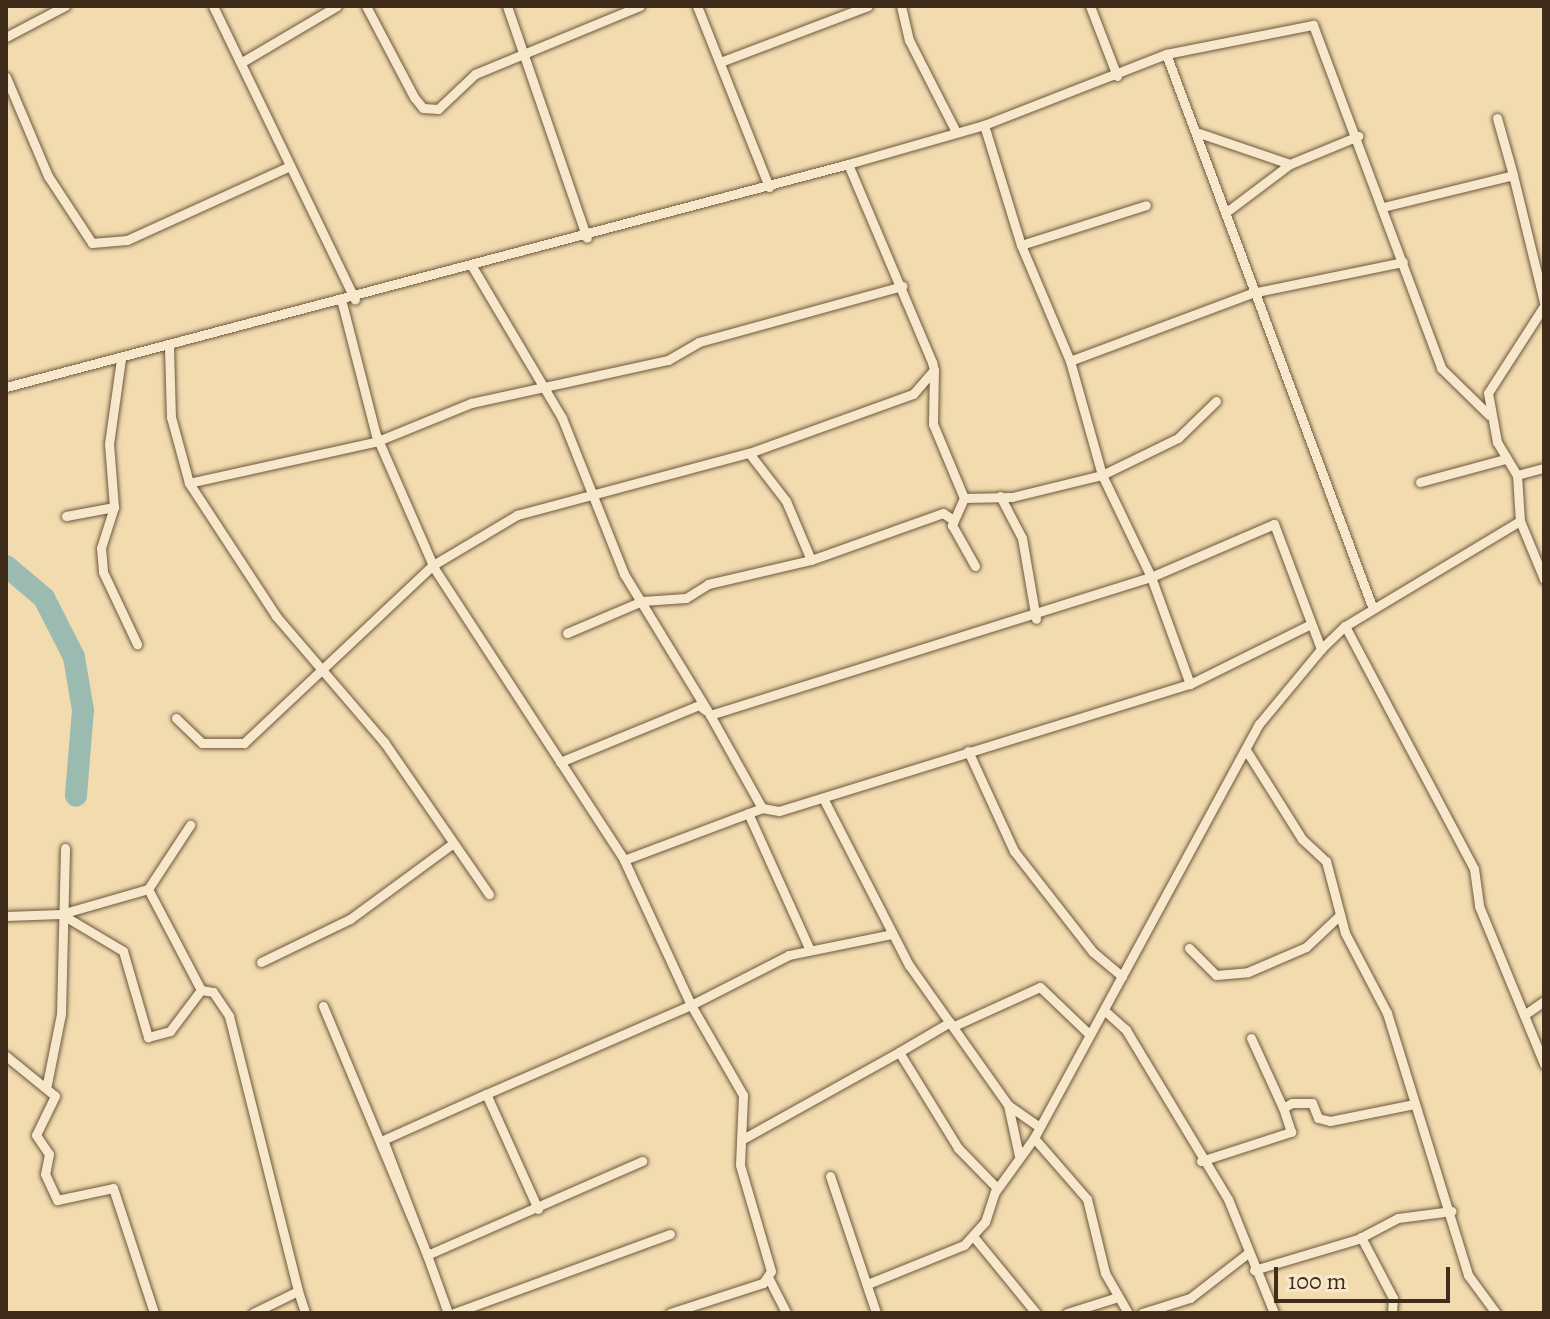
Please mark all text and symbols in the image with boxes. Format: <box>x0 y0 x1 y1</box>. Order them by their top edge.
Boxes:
scale bar <box>1278 1251 1454 1301</box>
text: 100 m <box>1288 1265 1347 1297</box>

